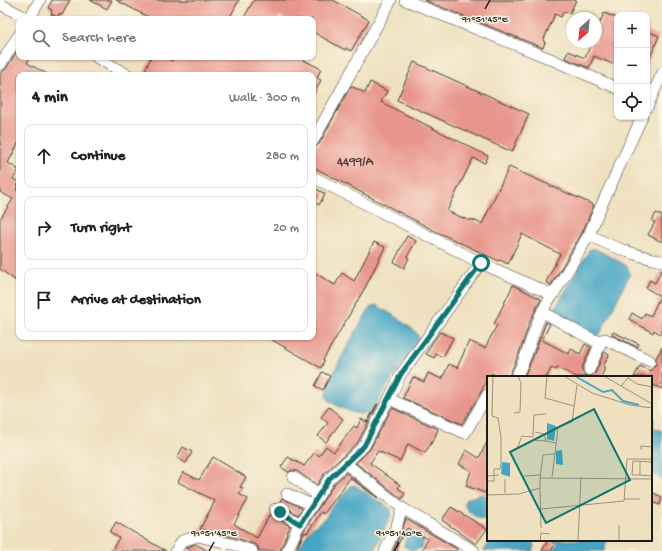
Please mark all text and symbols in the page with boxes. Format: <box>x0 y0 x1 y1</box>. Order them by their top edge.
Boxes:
north arrow <box>566 12 602 48</box>
map controls <box>614 12 650 120</box>
button: + <box>614 12 650 48</box>
text: 91°51'45"E <box>461 14 509 26</box>
search box <box>16 16 316 60</box>
icon: search <box>30 27 52 49</box>
text: Search here <box>62 29 136 47</box>
button: − <box>614 48 650 84</box>
button: locate <box>614 84 650 120</box>
text: 4 min <box>32 88 68 108</box>
text: Walk · 300 m <box>229 91 300 106</box>
icon: ahead <box>33 145 55 167</box>
text: Continue <box>71 147 125 165</box>
text: 280 m <box>266 149 299 164</box>
house number: 4499/A <box>337 155 374 170</box>
icon: right <box>33 217 55 239</box>
text: Turn right <box>71 219 131 237</box>
text: 20 m <box>273 221 299 236</box>
route start <box>472 254 490 272</box>
icon: arrive <box>33 289 55 311</box>
text: Arrive at destination <box>71 291 201 309</box>
inset map <box>487 376 652 541</box>
route end <box>271 503 289 521</box>
text: 91°51'45"E <box>190 528 238 540</box>
text: 91°51'40"E <box>375 528 423 540</box>

